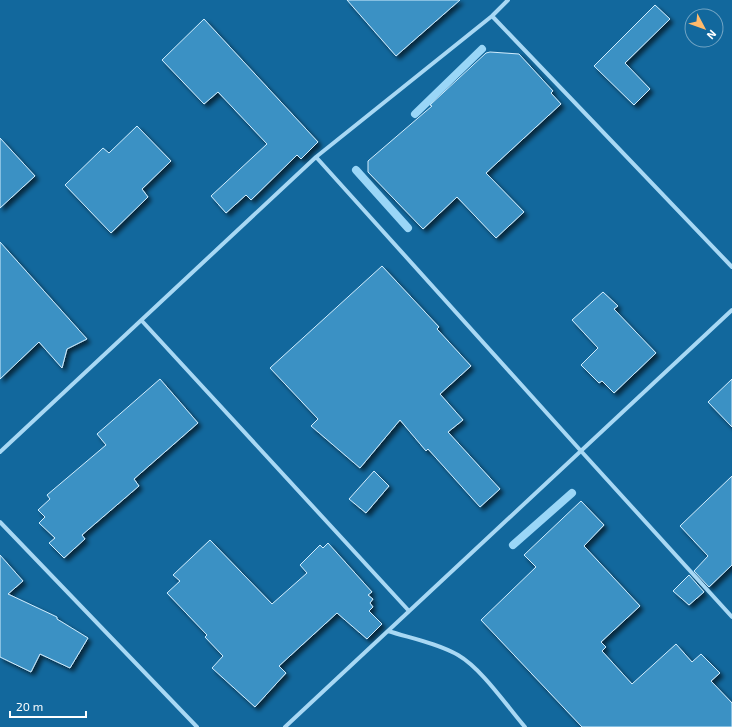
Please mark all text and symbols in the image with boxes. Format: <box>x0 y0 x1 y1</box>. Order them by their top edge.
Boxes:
north arrow <box>684 8 724 48</box>
text: N <box>704 28 719 42</box>
scale bar <box>10 693 86 719</box>
text: 20 m <box>16 699 43 713</box>

